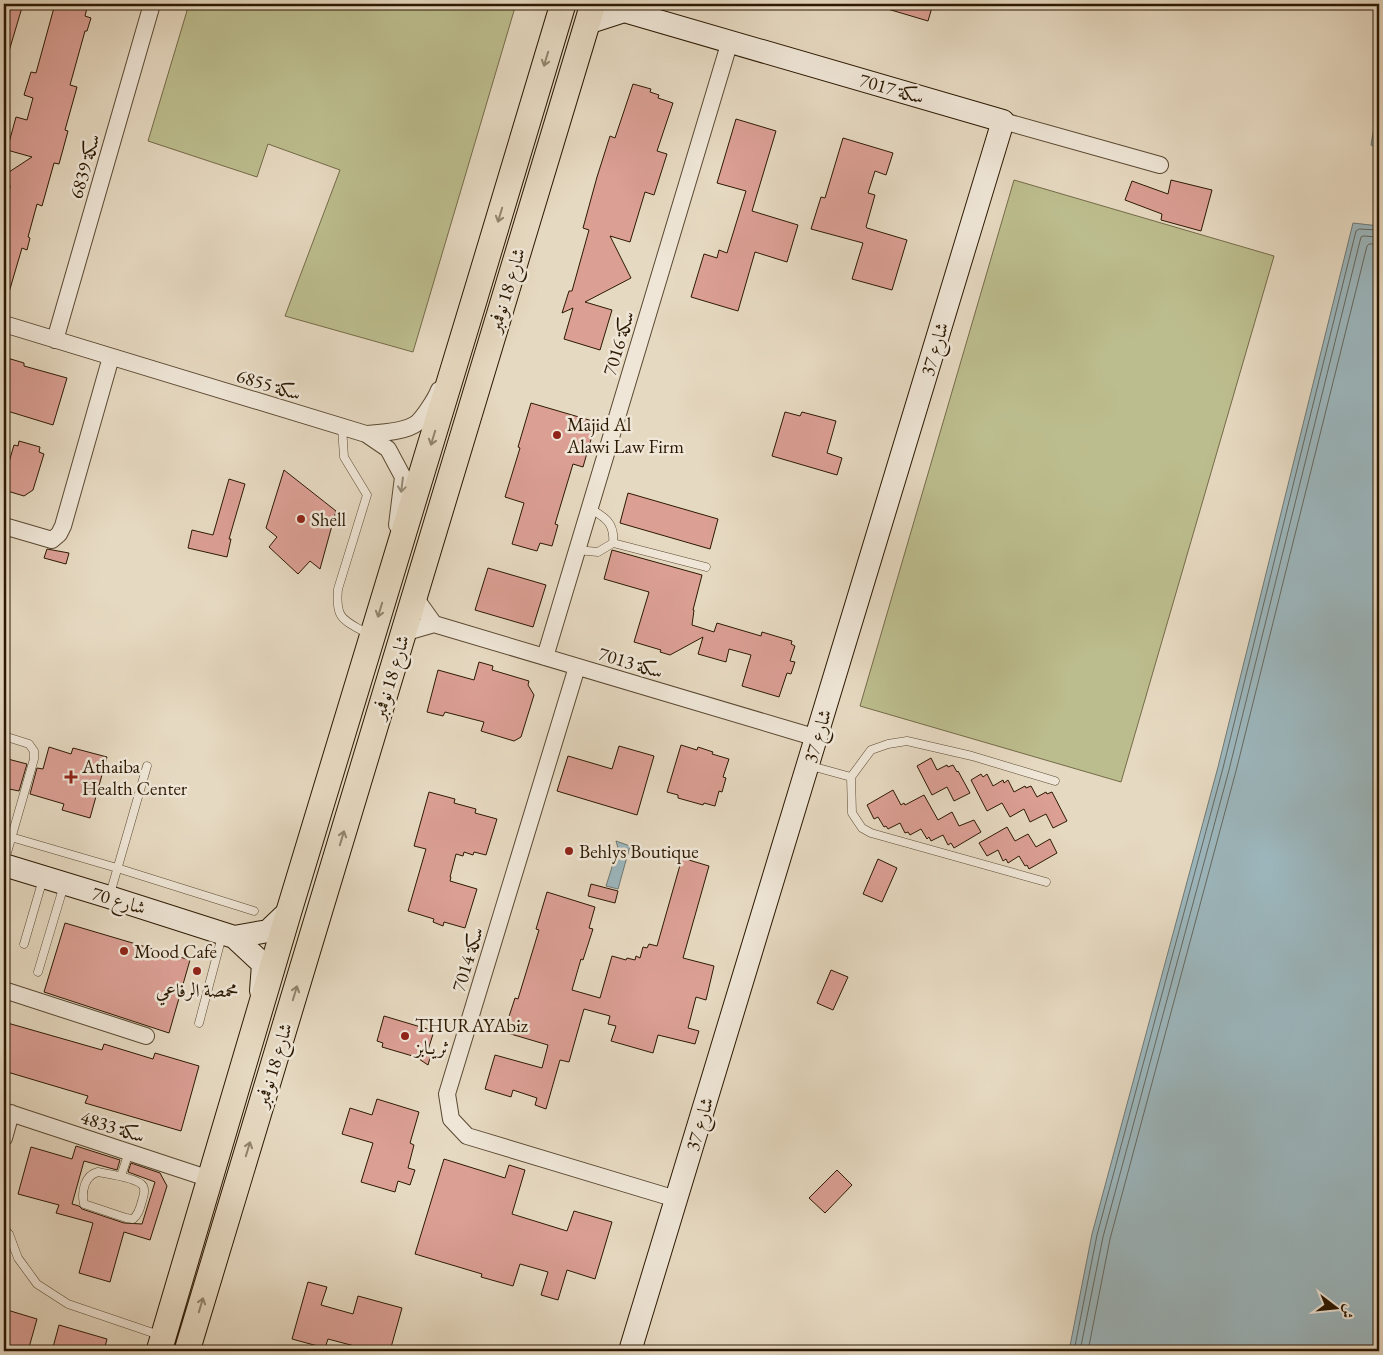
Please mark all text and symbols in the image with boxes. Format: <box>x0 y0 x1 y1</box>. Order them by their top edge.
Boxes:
one-way arrow <box>541 51 551 67</box>
street label: سكة 7017 <box>857 67 927 110</box>
street label: سكة 6839 <box>63 131 106 201</box>
one-way arrow <box>494 207 504 223</box>
street label: شارع 18 نوفمبر <box>481 245 534 338</box>
street label: سكة 7016 <box>597 308 640 378</box>
street label: شارع 37 <box>914 319 957 380</box>
street label: سكة 6855 <box>234 363 304 406</box>
place label: Majid Al Alawi Law Firm <box>566 412 684 459</box>
one-way arrow <box>427 429 437 445</box>
marker: Majid Al Alawi Law Firm <box>551 429 563 441</box>
one-way arrow <box>397 477 407 493</box>
place label: Shell <box>311 507 347 532</box>
marker: Shell <box>295 513 307 525</box>
one-way arrow <box>375 601 385 617</box>
street label: شارع 18 نوفمبر <box>365 632 418 725</box>
street label: سكة 7013 <box>596 641 666 684</box>
street label: شارع 37 <box>797 706 840 767</box>
place label: Athaiba Health Center <box>81 754 188 801</box>
marker: Athaiba Health Center <box>64 770 78 784</box>
one-way arrow <box>337 830 347 846</box>
place label: Behlys Boutique <box>579 839 699 864</box>
marker: Behlys Boutique <box>563 845 575 857</box>
street label: شارع 70 <box>88 880 149 923</box>
street label: سكة 7014 <box>446 924 489 994</box>
place label: Mood Cafe <box>134 939 217 964</box>
marker: Mood Cafe <box>118 945 130 957</box>
marker: محمصة الرفاعي <box>191 965 203 977</box>
place label: محمصة الرفاعي <box>156 978 239 1006</box>
one-way arrow <box>290 986 300 1002</box>
place label: THURAYAbiz ثريـابز <box>413 1013 529 1060</box>
street label: شارع 18 نوفمبر <box>248 1020 301 1113</box>
marker: THURAYAbiz ثريـابز <box>399 1030 411 1042</box>
street label: شارع 37 <box>679 1094 722 1155</box>
street label: سكة 4833 <box>77 1104 148 1149</box>
one-way arrow <box>244 1141 254 1157</box>
north arrow <box>1310 1282 1360 1332</box>
one-way arrow <box>197 1297 207 1313</box>
text: ش <box>1338 1302 1359 1321</box>

